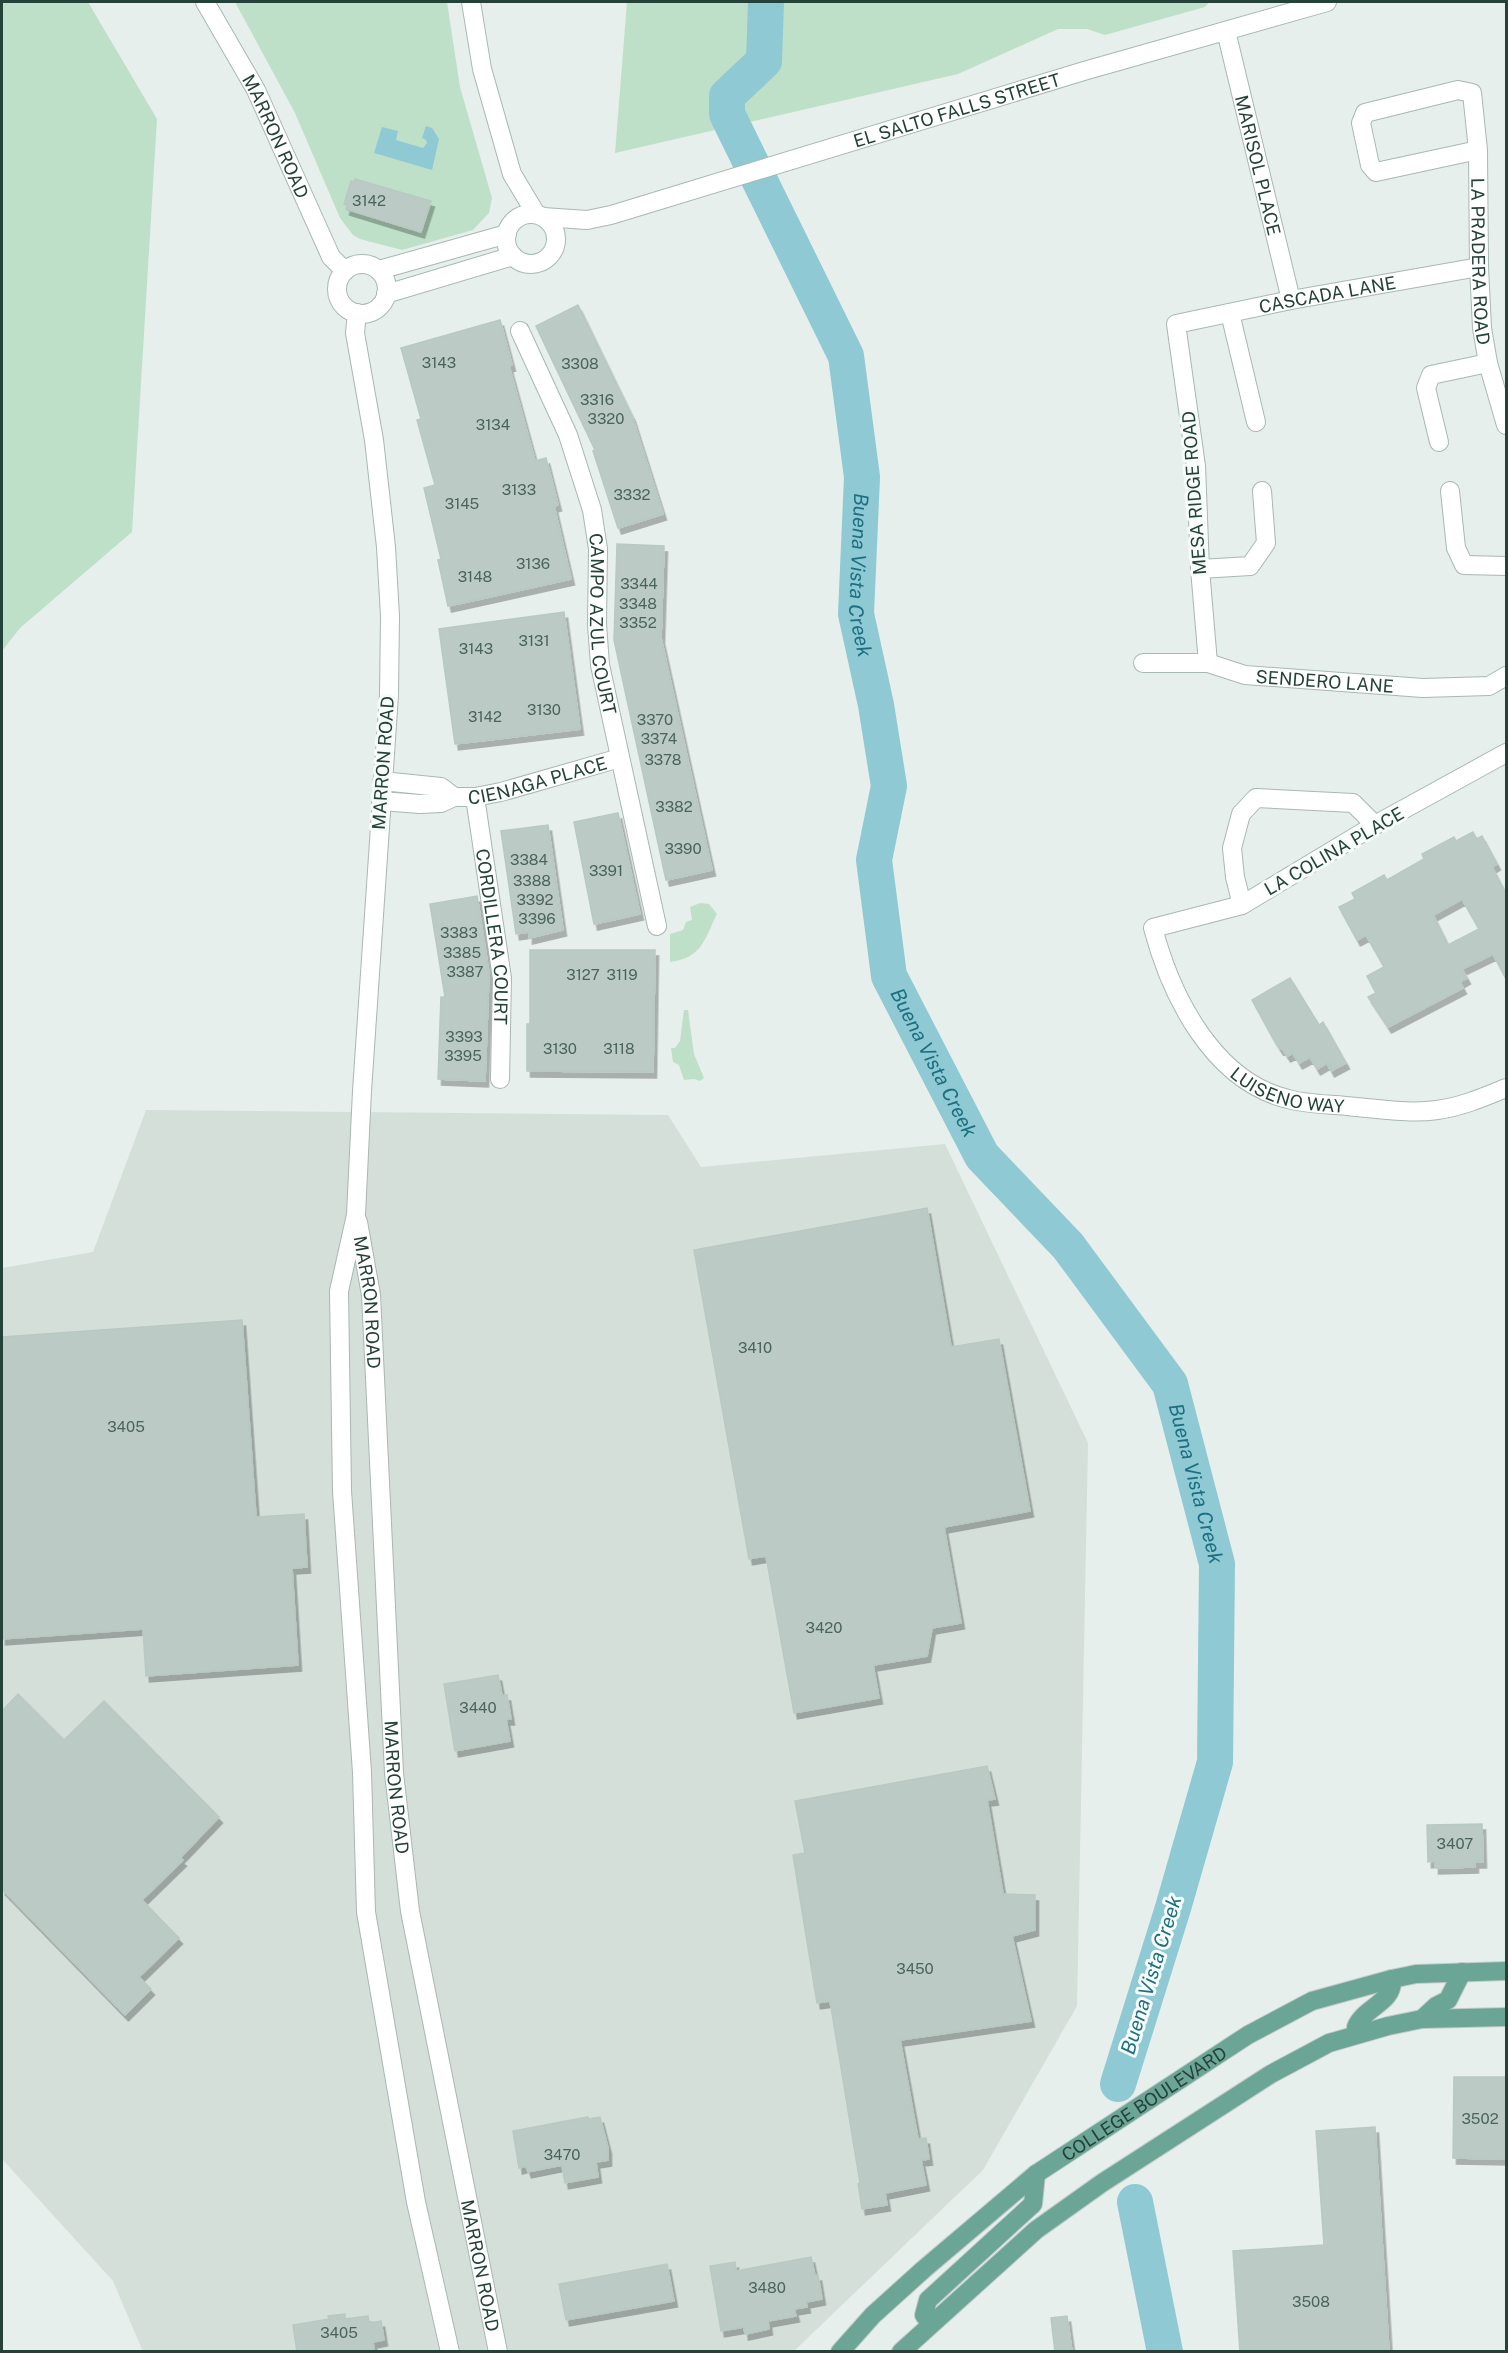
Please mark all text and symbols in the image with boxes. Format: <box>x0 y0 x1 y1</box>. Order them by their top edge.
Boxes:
street label: EL SALTO FALLS STREET <box>851 68 1063 151</box>
street label: MARRON ROAD <box>239 70 314 201</box>
street label: MARISOL PLACE <box>1231 93 1285 237</box>
street label: LA PRADERA ROAD <box>1468 177 1495 346</box>
house number: 3142 <box>352 192 386 209</box>
street label: CASCADA LANE <box>1257 271 1397 317</box>
house number: 3143 <box>422 354 456 371</box>
house number: 3308 <box>561 355 599 372</box>
house number: 3316 <box>580 391 614 408</box>
house number: 3320 <box>588 410 624 427</box>
street label: MESA RIDGE ROAD <box>1178 410 1210 576</box>
house number: 3134 <box>476 416 510 433</box>
house number: 3133 <box>502 481 536 498</box>
house number: 3332 <box>613 486 651 503</box>
water label: Buena Vista Creek <box>844 492 877 659</box>
house number: 3145 <box>445 495 479 512</box>
street label: CAMPO AZUL COURT <box>585 532 621 717</box>
house number: 3136 <box>516 555 550 572</box>
house number: 3148 <box>458 568 492 585</box>
house number: 3344 <box>620 575 658 592</box>
house number: 3348 <box>619 595 657 612</box>
house number: 3352 <box>619 614 657 631</box>
house number: 3131 <box>518 632 550 649</box>
house number: 3143 <box>459 640 493 657</box>
street label: SENDERO LANE <box>1255 665 1395 696</box>
street label: MARRON ROAD <box>368 695 398 831</box>
house number: 3130 <box>527 701 561 718</box>
house number: 3142 <box>468 708 502 725</box>
house number: 3370 <box>637 711 673 728</box>
house number: 3374 <box>641 730 677 747</box>
house number: 3378 <box>645 751 681 768</box>
street label: CIENAGA PLACE <box>468 752 609 808</box>
house number: 3382 <box>655 798 693 815</box>
street label: LA COLINA PLACE <box>1261 803 1407 899</box>
house number: 3390 <box>664 840 702 857</box>
street label: CORDILLERA COURT <box>472 847 513 1025</box>
house number: 3384 <box>510 851 548 868</box>
house number: 3391 <box>589 862 623 879</box>
house number: 3388 <box>513 872 551 889</box>
house number: 3392 <box>516 891 554 908</box>
house number: 3396 <box>518 910 556 927</box>
house number: 3383 <box>440 924 478 941</box>
house number: 3385 <box>443 944 481 961</box>
house number: 3387 <box>446 963 484 980</box>
house number: 3127 <box>566 966 600 983</box>
house number: 3119 <box>606 966 638 983</box>
water label: Buena Vista Creek <box>885 984 982 1141</box>
house number: 3393 <box>445 1028 483 1045</box>
house number: 3130 <box>543 1040 577 1057</box>
house number: 3118 <box>603 1040 635 1057</box>
house number: 3395 <box>444 1047 482 1064</box>
street label: LUISENO WAY <box>1227 1062 1345 1116</box>
street label: MARRON ROAD <box>350 1234 385 1369</box>
house number: 3410 <box>738 1339 772 1356</box>
water label: Buena Vista Creek <box>1164 1401 1228 1566</box>
house number: 3405 <box>107 1418 145 1435</box>
house number: 3420 <box>806 1619 842 1636</box>
house number: 3440 <box>459 1699 497 1716</box>
street label: MARRON ROAD <box>381 1720 414 1855</box>
house number: 3407 <box>1437 1835 1473 1852</box>
water label: Buena Vista Creek <box>1115 1893 1187 2057</box>
house number: 3450 <box>896 1960 934 1977</box>
street label: COLLEGE BOULEVARD <box>1057 2042 1230 2165</box>
house number: 3502 <box>1461 2110 1499 2127</box>
house number: 3470 <box>544 2146 580 2163</box>
street label: MARRON ROAD <box>457 2198 504 2333</box>
house number: 3480 <box>748 2279 786 2296</box>
house number: 3508 <box>1292 2293 1330 2310</box>
house number: 3405 <box>320 2324 358 2341</box>

